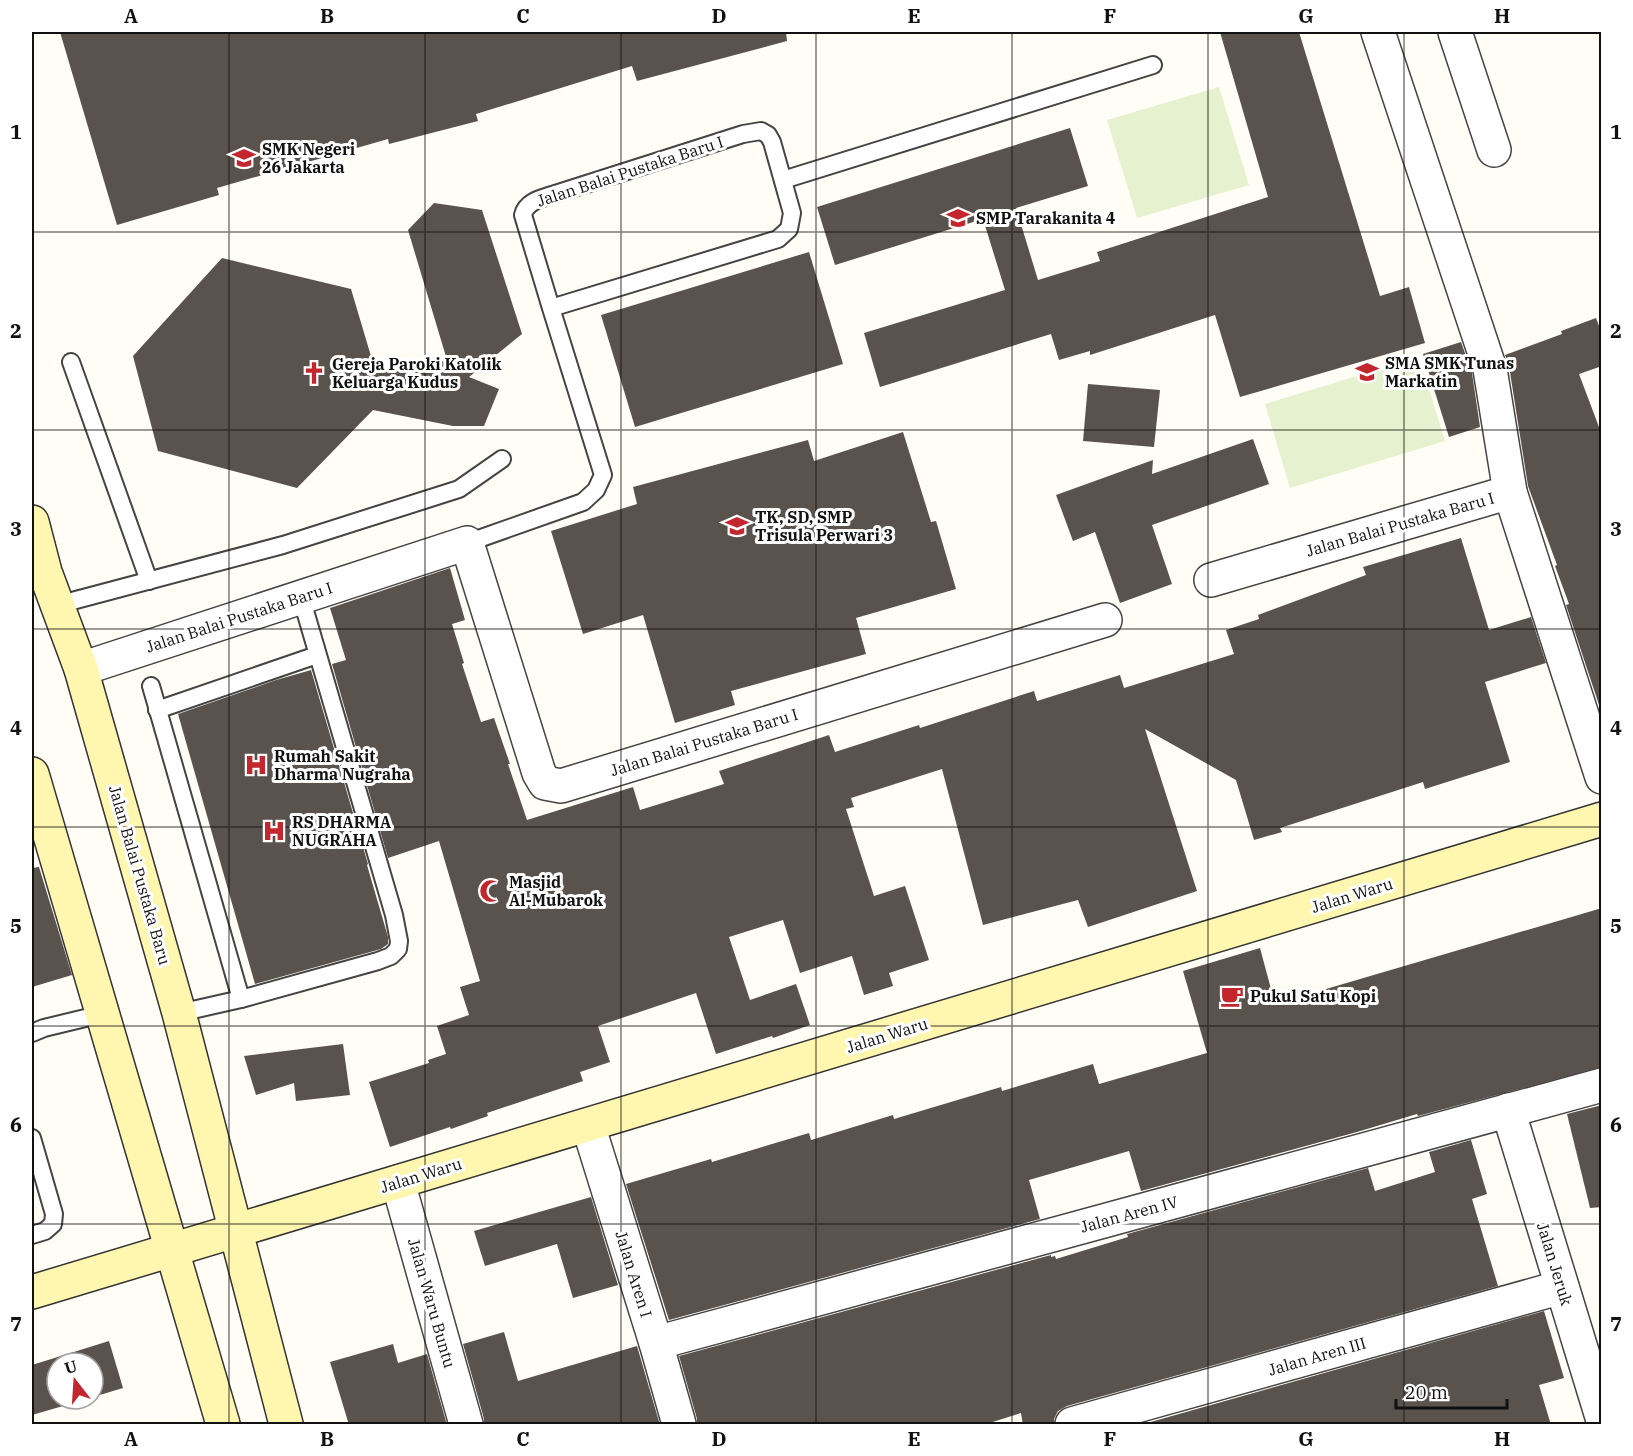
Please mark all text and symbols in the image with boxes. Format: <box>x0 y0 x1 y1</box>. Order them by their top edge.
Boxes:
text: A <box>124 2 138 29</box>
text: B <box>320 2 334 29</box>
text: C <box>516 2 530 29</box>
text: D <box>711 2 727 29</box>
text: E <box>907 2 921 29</box>
text: F <box>1104 2 1116 29</box>
text: G <box>1298 2 1314 29</box>
text: H <box>1494 2 1510 29</box>
text: 1 <box>10 118 22 145</box>
text: 1 <box>1610 118 1622 145</box>
street label: Jalan Balai Pustaka Baru I <box>534 131 726 211</box>
place label: SMK Negeri 26 Jakarta <box>262 139 355 177</box>
school or university icon: SMK Negeri 26 Jakarta <box>231 145 257 171</box>
school or university icon: SMP Tarakanita 4 <box>945 205 971 231</box>
place label: SMP Tarakanita 4 <box>976 208 1116 228</box>
text: 2 <box>10 317 22 344</box>
text: 2 <box>1610 317 1622 344</box>
place label: SMA SMK Tunas Markatin <box>1385 353 1514 391</box>
place label: Gereja Paroki Katolik Keluarga Kudus <box>332 354 502 392</box>
school or university icon: SMA SMK Tunas Markatin <box>1354 359 1380 385</box>
church icon: Gereja Paroki Katolik Keluarga Kudus <box>301 360 327 386</box>
street label: Jalan Balai Pustaka Baru I <box>1304 488 1496 560</box>
place label: TK, SD, SMP Trisula Perwari 3 <box>755 507 893 545</box>
school or university icon: TK, SD, SMP Trisula Perwari 3 <box>724 513 750 539</box>
text: 3 <box>10 515 22 542</box>
text: 3 <box>1610 515 1622 542</box>
street label: Jalan Balai Pustaka Baru I <box>143 577 335 657</box>
street label: Jalan Balai Pustaka Baru I <box>608 704 800 780</box>
text: 4 <box>10 714 22 741</box>
text: 4 <box>1610 714 1622 741</box>
place label: Rumah Sakit Dharma Nugraha <box>274 746 411 784</box>
hospital icon: Rumah Sakit Dharma Nugraha <box>243 752 269 778</box>
street label: Jalan Balai Pustaka Baru <box>105 783 175 967</box>
place label: RS DHARMA NUGRAHA <box>292 812 391 850</box>
hospital icon: RS DHARMA NUGRAHA <box>261 818 287 844</box>
place label: Masjid Al-Mubarok <box>509 872 603 910</box>
street label: Jalan Waru <box>1309 873 1395 917</box>
mosque icon: Masjid Al-Mubarok <box>478 878 504 904</box>
text: 5 <box>10 912 22 939</box>
text: 5 <box>1610 912 1622 939</box>
cafe icon: Pukul Satu Kopi <box>1219 983 1245 1009</box>
place label: Pukul Satu Kopi <box>1250 986 1376 1006</box>
street label: Jalan Waru <box>844 1013 930 1057</box>
text: 6 <box>10 1111 22 1138</box>
text: 6 <box>1610 1111 1622 1138</box>
street label: Jalan Waru <box>378 1153 464 1197</box>
street label: Jalan Aren IV <box>1078 1191 1180 1237</box>
street label: Jalan Jeruk <box>1533 1220 1577 1309</box>
street label: Jalan Aren I <box>611 1228 657 1320</box>
street label: Jalan Waru Buntu <box>404 1236 460 1370</box>
text: 7 <box>10 1310 22 1337</box>
text: 7 <box>1610 1310 1622 1337</box>
street label: Jalan Aren III <box>1266 1333 1368 1379</box>
north arrow <box>45 1351 105 1411</box>
text: U <box>62 1355 79 1378</box>
scale bar <box>1396 1372 1507 1410</box>
text: 20 m <box>1405 1381 1448 1404</box>
text: A <box>124 1425 138 1452</box>
text: B <box>320 1425 334 1452</box>
text: C <box>516 1425 530 1452</box>
text: D <box>711 1425 727 1452</box>
text: E <box>907 1425 921 1452</box>
text: F <box>1104 1425 1116 1452</box>
text: G <box>1298 1425 1314 1452</box>
text: H <box>1494 1425 1510 1452</box>

